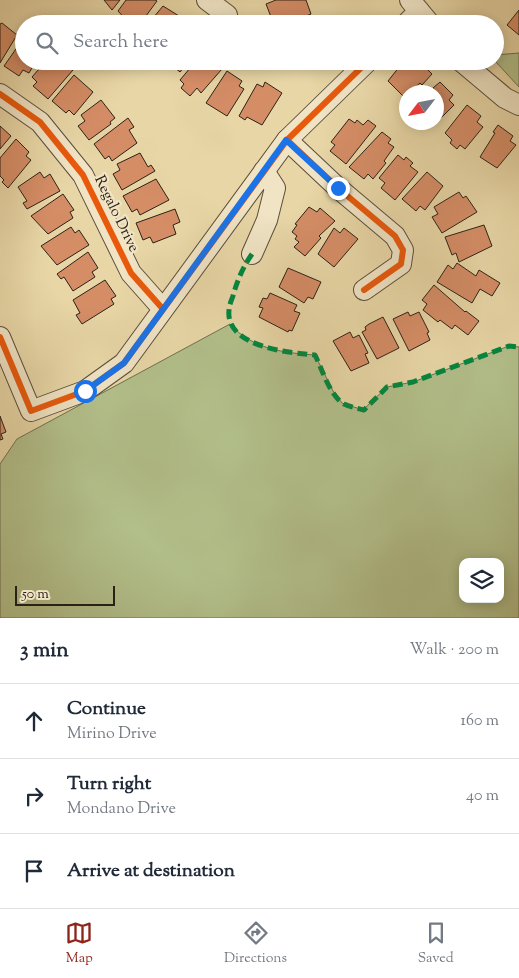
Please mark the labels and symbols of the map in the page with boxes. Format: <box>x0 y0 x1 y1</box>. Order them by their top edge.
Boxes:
north arrow <box>399 85 444 130</box>
street label: Regalo Drive <box>88 172 144 256</box>
route end <box>327 177 350 200</box>
route start <box>74 380 97 403</box>
scale bar <box>15 583 115 606</box>

